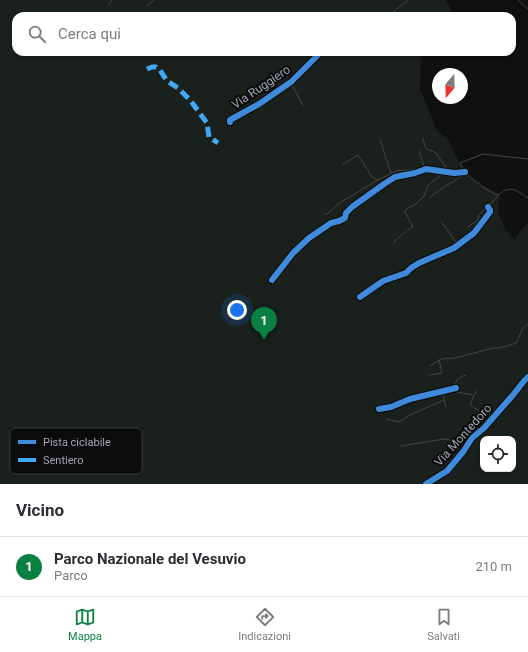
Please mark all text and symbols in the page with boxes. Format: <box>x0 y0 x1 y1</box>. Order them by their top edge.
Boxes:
search box <box>12 12 516 56</box>
icon: search <box>26 23 48 45</box>
text: Cerca qui <box>58 25 121 43</box>
street label: Via Ruggiero <box>229 62 293 112</box>
north arrow <box>432 68 468 104</box>
your location <box>227 300 247 320</box>
pin: 1 <box>251 307 277 340</box>
street label: Via Montedoro <box>431 401 495 469</box>
legend <box>10 428 142 474</box>
text: Pista ciclabile <box>43 436 111 449</box>
map controls <box>480 436 516 472</box>
button: locate <box>480 436 516 472</box>
text: Sentiero <box>43 454 83 467</box>
text: Vicino <box>16 500 64 520</box>
text: Parco Nazionale del Vesuvio <box>54 550 246 568</box>
text: 1 <box>25 559 33 574</box>
text: 210 m <box>475 559 512 574</box>
text: Parco <box>54 568 88 583</box>
tab: Mappa <box>68 606 102 643</box>
tab: Indicazioni <box>238 606 291 643</box>
tab: Salvati <box>427 606 460 643</box>

